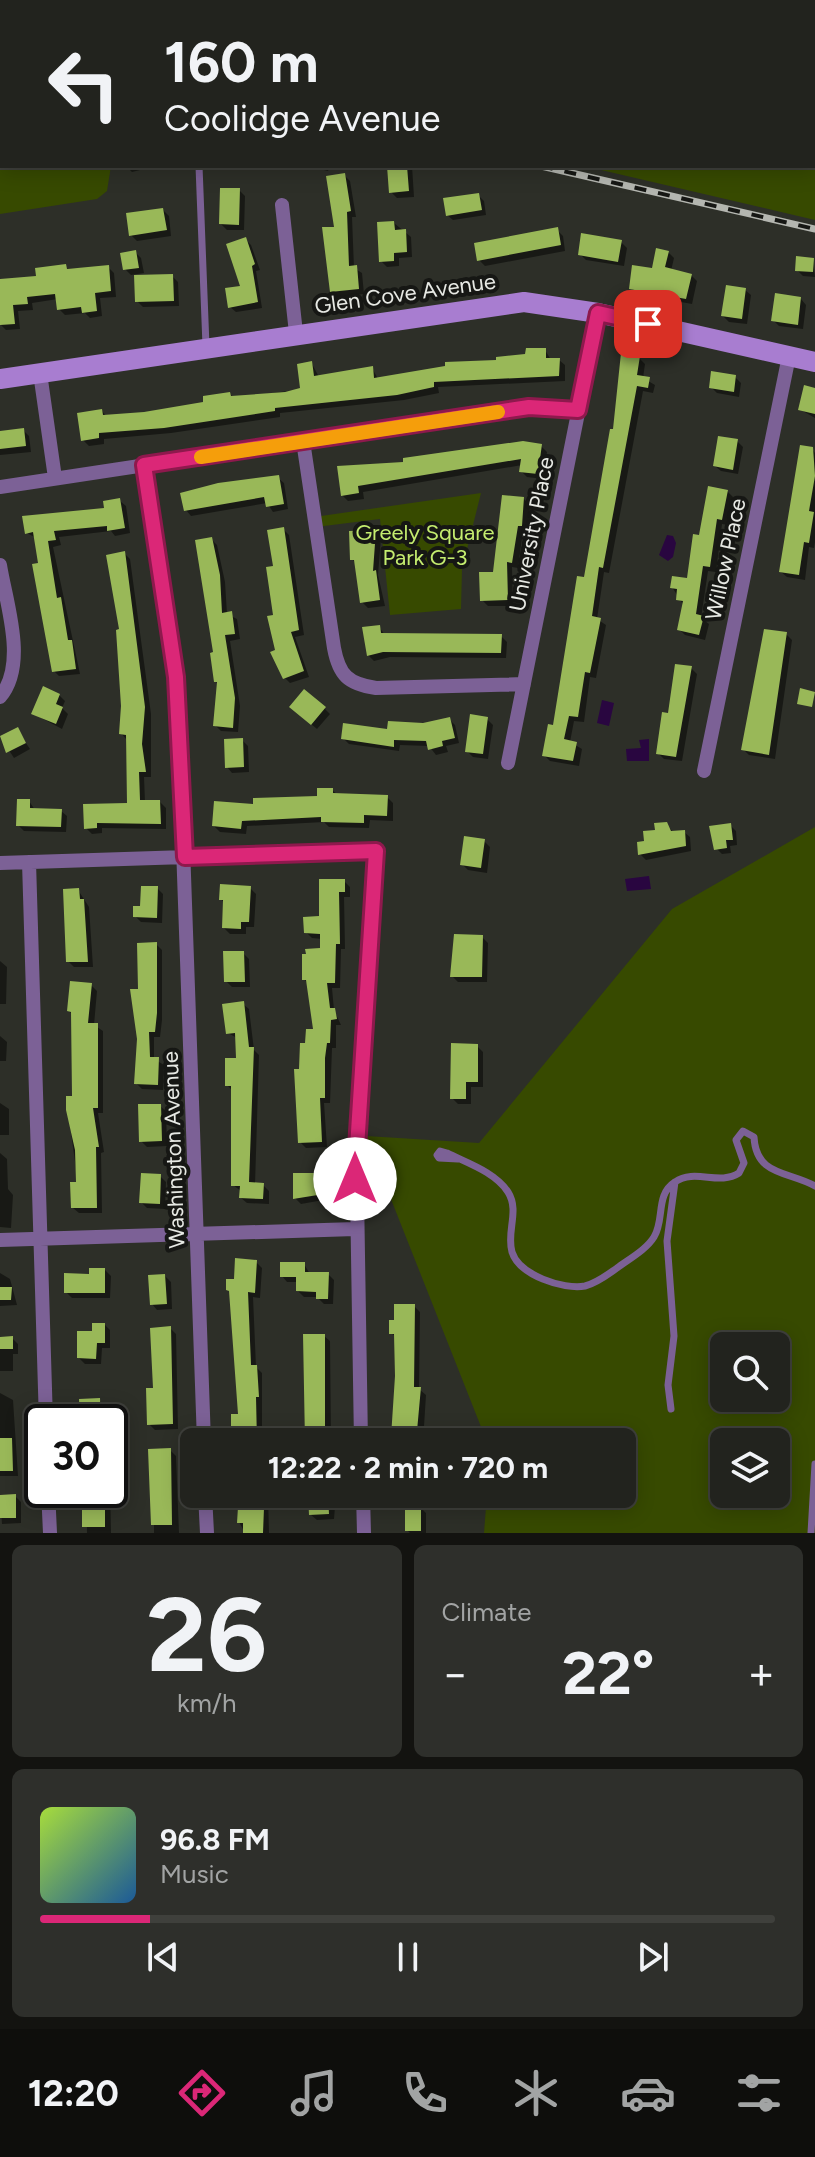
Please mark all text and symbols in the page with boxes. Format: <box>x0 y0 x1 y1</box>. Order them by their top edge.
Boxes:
text: 160 m <box>164 29 319 96</box>
icon: left <box>32 32 136 136</box>
text: Coolidge Avenue <box>164 97 441 140</box>
street label: Glen Cove Avenue <box>313 267 497 320</box>
pin <box>614 290 682 358</box>
icon: arrive <box>626 302 670 346</box>
street label: University Place <box>503 454 560 614</box>
street label: Willow Place <box>699 496 752 622</box>
park label: Greely Square Park G-3 <box>355 519 495 571</box>
street label: Washington Avenue <box>157 1051 190 1249</box>
position arrow <box>313 1137 397 1221</box>
map controls <box>710 1332 790 1508</box>
button: search <box>710 1332 790 1412</box>
speed limit sign: 30 <box>24 1404 128 1508</box>
button: layers <box>710 1428 790 1508</box>
text: 12:22 · 2 min · 720 m <box>268 1449 548 1486</box>
text: 26 <box>146 1572 267 1697</box>
text: Climate <box>442 1596 531 1628</box>
text: 22° <box>562 1637 654 1709</box>
text: − <box>442 1647 469 1700</box>
text: + <box>748 1647 775 1700</box>
text: km/h <box>177 1687 236 1719</box>
text: 96.8 FM <box>160 1821 270 1858</box>
text: Music <box>160 1858 229 1890</box>
icon: previous <box>141 1935 185 1979</box>
icon: pause <box>386 1935 430 1979</box>
icon: next <box>631 1935 675 1979</box>
icon: directions <box>174 2065 230 2121</box>
icon: music <box>286 2065 342 2121</box>
icon: phone <box>397 2065 453 2121</box>
icon: climate <box>508 2065 564 2121</box>
icon: car <box>620 2065 676 2121</box>
icon: filters <box>731 2065 787 2121</box>
text: 12:20 <box>28 2072 119 2115</box>

